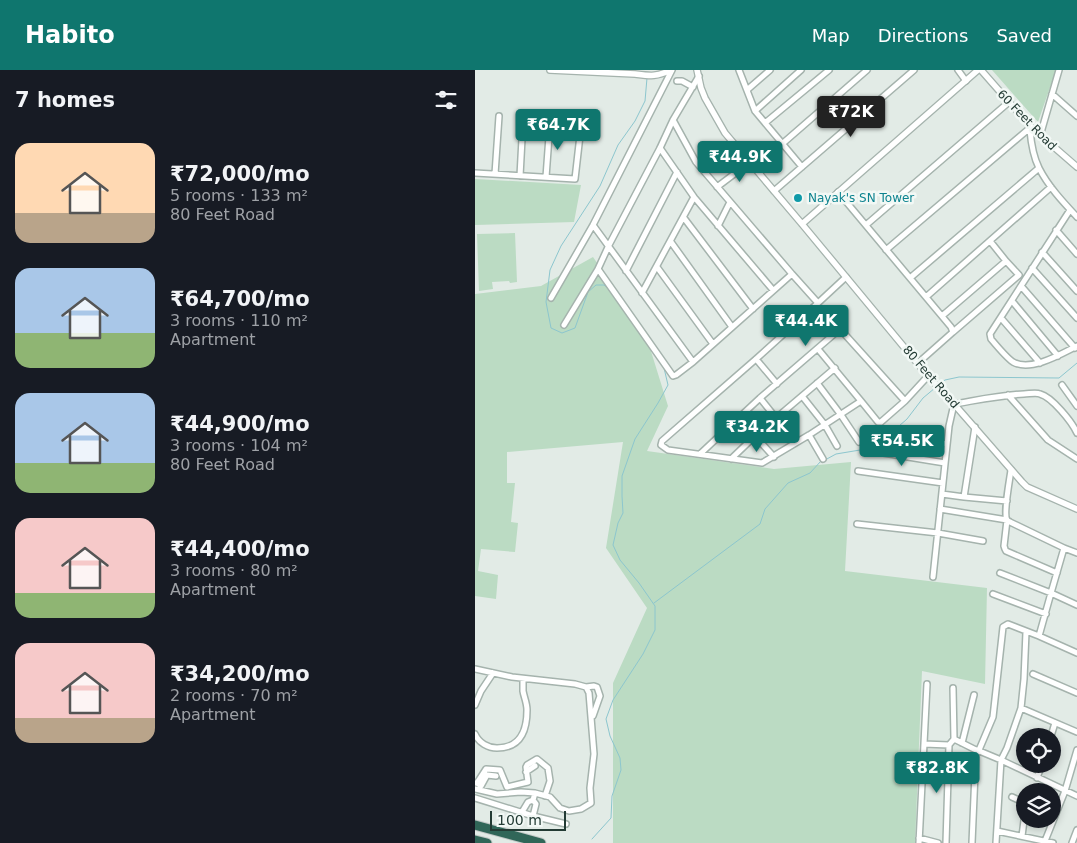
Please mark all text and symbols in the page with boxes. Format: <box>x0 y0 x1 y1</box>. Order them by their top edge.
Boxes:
text: Habito <box>25 21 115 49</box>
text: Map <box>812 25 850 46</box>
text: Directions <box>878 25 968 46</box>
text: Saved <box>996 25 1052 46</box>
icon: filters <box>432 86 460 114</box>
street label: 60 Feet Road <box>995 87 1059 153</box>
text: 7 homes <box>15 88 115 112</box>
pin: ₹72K <box>821 96 881 138</box>
text: ₹72K <box>828 102 874 121</box>
pin: ₹64.7K <box>517 108 599 151</box>
text: ₹64.7K <box>526 115 590 134</box>
pin: ₹44.9K <box>699 140 781 183</box>
text: ₹44.9K <box>708 147 772 166</box>
text: ₹72,000/mo <box>170 162 310 186</box>
icon: home <box>55 163 115 223</box>
text: 5 rooms · 133 m² <box>170 186 308 205</box>
place label: Nayak's SN Tower <box>808 191 914 205</box>
marker: Nayak's SN Tower <box>792 192 804 204</box>
text: 80 Feet Road <box>170 205 275 224</box>
text: ₹64,700/mo <box>170 287 310 311</box>
icon: home <box>55 288 115 348</box>
pin: ₹44.4K <box>765 304 847 347</box>
text: 3 rooms · 110 m² <box>170 311 308 330</box>
text: ₹44.4K <box>774 311 838 330</box>
text: Apartment <box>170 330 256 349</box>
street label: 80 Feet Road <box>900 343 962 411</box>
pin: ₹34.2K <box>716 410 798 453</box>
text: ₹44,900/mo <box>170 412 310 436</box>
icon: home <box>55 413 115 473</box>
text: ₹34.2K <box>725 417 789 436</box>
pin: ₹54.5K <box>861 424 943 467</box>
text: ₹54.5K <box>870 431 934 450</box>
text: 3 rooms · 104 m² <box>170 436 308 455</box>
text: 80 Feet Road <box>170 455 275 474</box>
text: ₹44,400/mo <box>170 537 310 561</box>
icon: home <box>55 538 115 598</box>
text: 3 rooms · 80 m² <box>170 561 298 580</box>
text: Apartment <box>170 580 256 599</box>
text: ₹34,200/mo <box>170 662 310 686</box>
icon: home <box>55 663 115 723</box>
text: 2 rooms · 70 m² <box>170 686 298 705</box>
text: Apartment <box>170 705 256 724</box>
map controls <box>1016 728 1061 828</box>
button: locate <box>1016 728 1061 773</box>
pin: ₹82.8K <box>896 752 978 794</box>
text: ₹82.8K <box>905 758 969 777</box>
button: layers <box>1016 783 1061 828</box>
scale bar <box>490 808 566 831</box>
text: 100 m <box>497 812 542 828</box>

